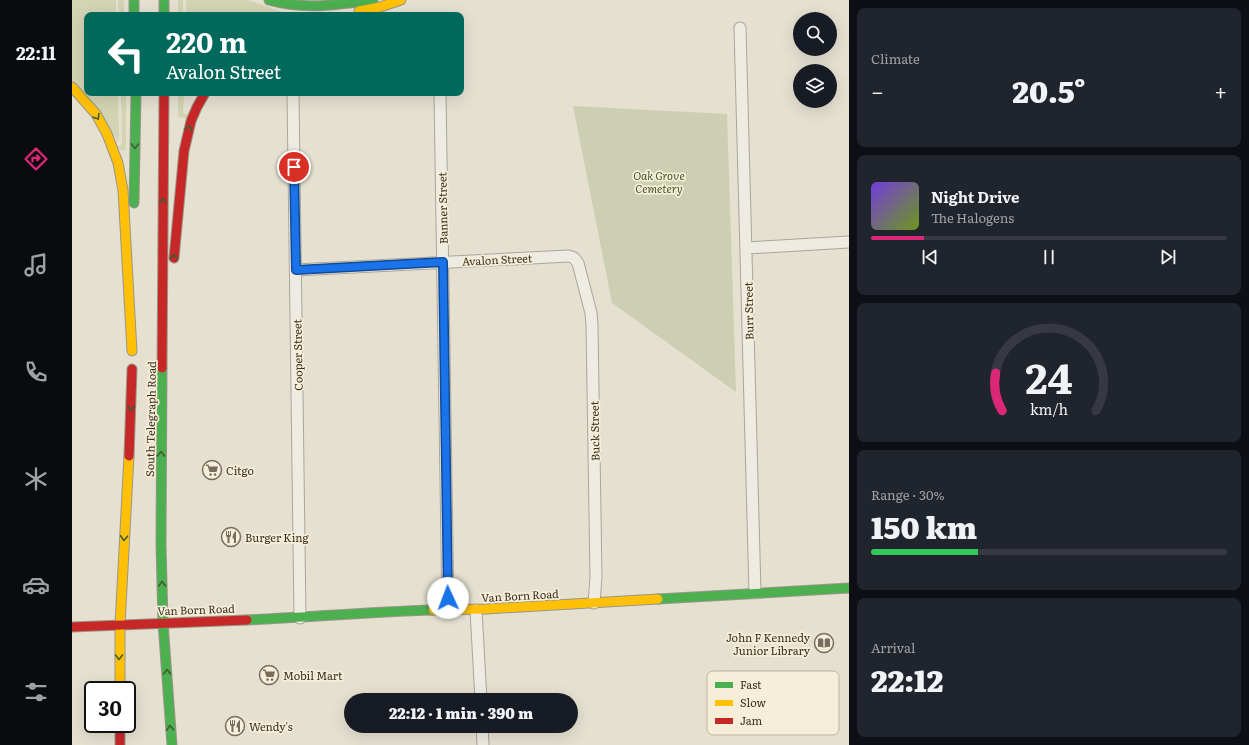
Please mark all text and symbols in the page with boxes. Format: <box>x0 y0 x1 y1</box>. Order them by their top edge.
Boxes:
map controls <box>793 12 837 108</box>
button: search <box>793 12 837 56</box>
text: 220 m <box>166 20 247 62</box>
icon: left <box>100 28 152 80</box>
text: 22:11 <box>16 39 56 66</box>
text: Climate <box>871 49 920 68</box>
text: Avalon Street <box>166 58 281 85</box>
button: layers <box>793 64 837 108</box>
text: 20.5° <box>1012 68 1086 112</box>
text: − <box>871 74 884 107</box>
text: + <box>1214 74 1227 107</box>
one-way arrow <box>92 113 100 120</box>
one-way arrow <box>184 125 193 132</box>
one-way arrow <box>131 143 139 149</box>
icon: directions <box>22 145 50 173</box>
pin <box>277 150 311 184</box>
icon: arrive <box>283 156 305 178</box>
park label: Oak Grove Cemetery <box>633 167 685 196</box>
street label: Banner Street <box>433 171 451 244</box>
text: Night Drive <box>931 185 1020 208</box>
one-way arrow <box>159 198 167 204</box>
text: The Halogens <box>931 208 1014 227</box>
icon: previous <box>919 246 941 268</box>
icon: pause <box>1038 246 1060 268</box>
icon: next <box>1157 246 1179 268</box>
street label: Avalon Street <box>462 249 533 269</box>
icon: music <box>22 251 50 279</box>
one-way arrow <box>169 254 178 260</box>
street label: Burr Street <box>739 281 757 340</box>
street label: Cooper Street <box>288 318 306 391</box>
text: 24 <box>1025 344 1073 406</box>
icon: phone <box>22 358 50 386</box>
street label: South Telegraph Road <box>141 361 159 477</box>
text: km/h <box>1030 397 1069 418</box>
street label: Buck Street <box>585 400 603 461</box>
one-way arrow <box>127 405 136 411</box>
one-way arrow <box>157 451 165 457</box>
supermarket icon: Citgo <box>201 459 223 481</box>
place label: Citgo <box>226 462 254 478</box>
icon: climate <box>22 465 50 493</box>
text: Range · 30% <box>871 485 945 504</box>
text: 150 km <box>871 504 977 548</box>
restaurant icon: Burger King <box>220 526 242 548</box>
place label: Burger King <box>245 529 310 545</box>
one-way arrow <box>120 535 129 541</box>
icon: car <box>22 571 50 599</box>
position arrow <box>427 577 469 619</box>
one-way arrow <box>158 581 166 587</box>
street label: Van Born Road <box>481 585 559 605</box>
street label: Van Born Road <box>157 600 235 618</box>
place label: John F Kennedy Junior Library <box>726 629 811 658</box>
library icon: John F Kennedy Junior Library <box>813 632 835 654</box>
text: Arrival <box>871 638 915 657</box>
one-way arrow <box>115 654 123 660</box>
text: 22:12 <box>871 657 943 701</box>
supermarket icon: Mobil Mart <box>258 664 280 686</box>
place label: Mobil Mart <box>283 667 343 683</box>
one-way arrow <box>162 669 171 675</box>
legend <box>707 671 839 735</box>
text: Fast <box>740 676 762 692</box>
icon: filters <box>22 678 50 706</box>
speed limit sign: 30 <box>84 681 136 733</box>
text: Slow <box>740 694 766 710</box>
text: 22:12 · 1 min · 390 m <box>389 701 533 724</box>
text: Jam <box>740 712 763 728</box>
restaurant icon: Wendy's <box>224 715 246 737</box>
place label: Wendy's <box>249 718 293 734</box>
one-way arrow <box>166 725 175 731</box>

